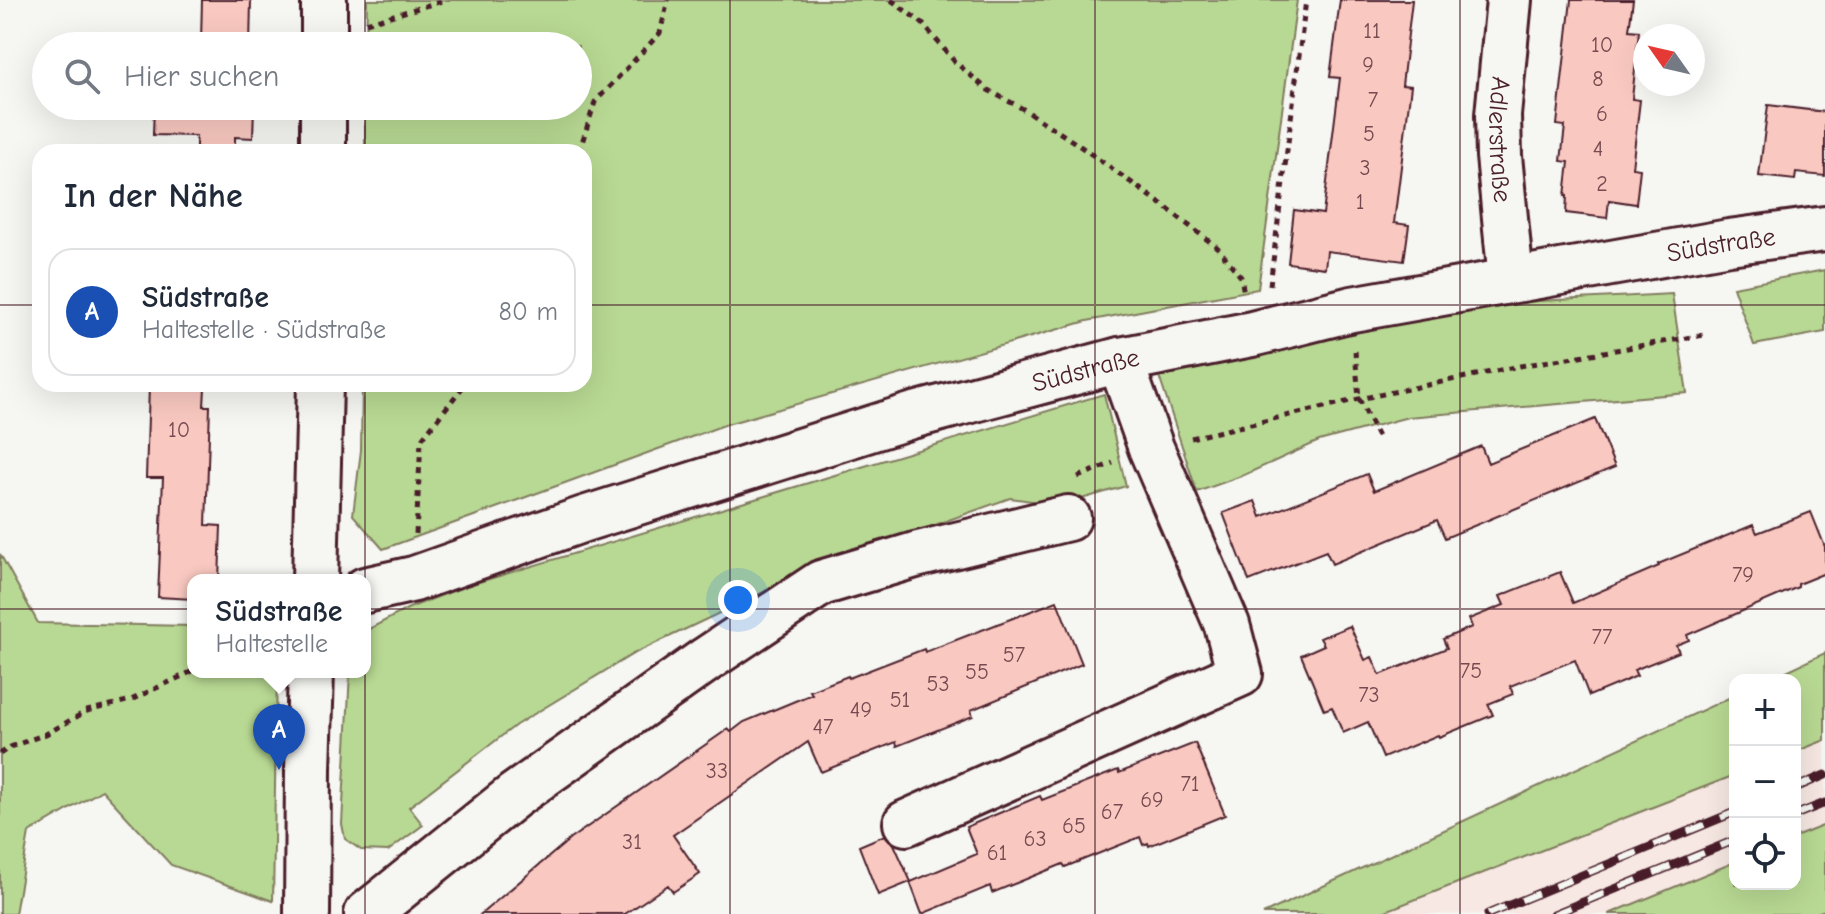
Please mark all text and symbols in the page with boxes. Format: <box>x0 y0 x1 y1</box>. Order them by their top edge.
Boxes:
house number: 11 <box>1363 18 1381 44</box>
north arrow <box>1633 24 1705 96</box>
search box <box>32 32 592 120</box>
house number: 10 <box>1591 32 1613 58</box>
house number: 9 <box>1362 52 1374 78</box>
icon: search <box>60 54 104 98</box>
text: Hier suchen <box>124 59 279 94</box>
house number: 8 <box>1592 66 1604 92</box>
street label: Adlerstraße <box>1482 75 1517 204</box>
house number: 7 <box>1368 87 1379 113</box>
house number: 6 <box>1596 101 1608 127</box>
house number: 5 <box>1363 121 1375 147</box>
house number: 4 <box>1593 136 1603 162</box>
house number: 3 <box>1359 155 1371 181</box>
house number: 2 <box>1596 171 1608 197</box>
text: In der Nähe <box>64 176 243 216</box>
house number: 1 <box>1356 189 1364 215</box>
street label: Südstraße <box>1664 222 1777 269</box>
text: Südstraße <box>142 280 269 315</box>
text: A <box>85 297 99 327</box>
text: 80 m <box>499 297 558 327</box>
text: Haltestelle · Südstraße <box>142 315 386 345</box>
street label: Südstraße <box>1029 343 1142 399</box>
house number: 10 <box>168 417 190 443</box>
house number: 79 <box>1732 562 1754 588</box>
popup <box>187 574 371 678</box>
your location <box>718 580 758 620</box>
text: Südstraße <box>216 594 342 629</box>
house number: 77 <box>1592 624 1613 650</box>
text: Haltestelle <box>216 629 328 659</box>
house number: 57 <box>1003 642 1026 668</box>
house number: 75 <box>1460 658 1482 684</box>
house number: 55 <box>965 659 989 685</box>
house number: 53 <box>926 671 950 697</box>
map controls <box>1729 674 1801 890</box>
button: + <box>1729 674 1801 746</box>
house number: 73 <box>1358 682 1380 708</box>
house number: 51 <box>890 687 910 713</box>
house number: 49 <box>850 697 872 723</box>
pin: A <box>253 704 305 770</box>
house number: 47 <box>812 714 834 740</box>
button: − <box>1729 746 1801 818</box>
house number: 33 <box>706 758 728 784</box>
house number: 71 <box>1180 771 1200 797</box>
house number: 69 <box>1140 787 1164 813</box>
house number: 67 <box>1101 799 1124 825</box>
house number: 65 <box>1062 813 1086 839</box>
button: locate <box>1729 818 1801 890</box>
house number: 63 <box>1023 826 1047 852</box>
house number: 31 <box>622 829 642 855</box>
house number: 61 <box>987 840 1007 866</box>

